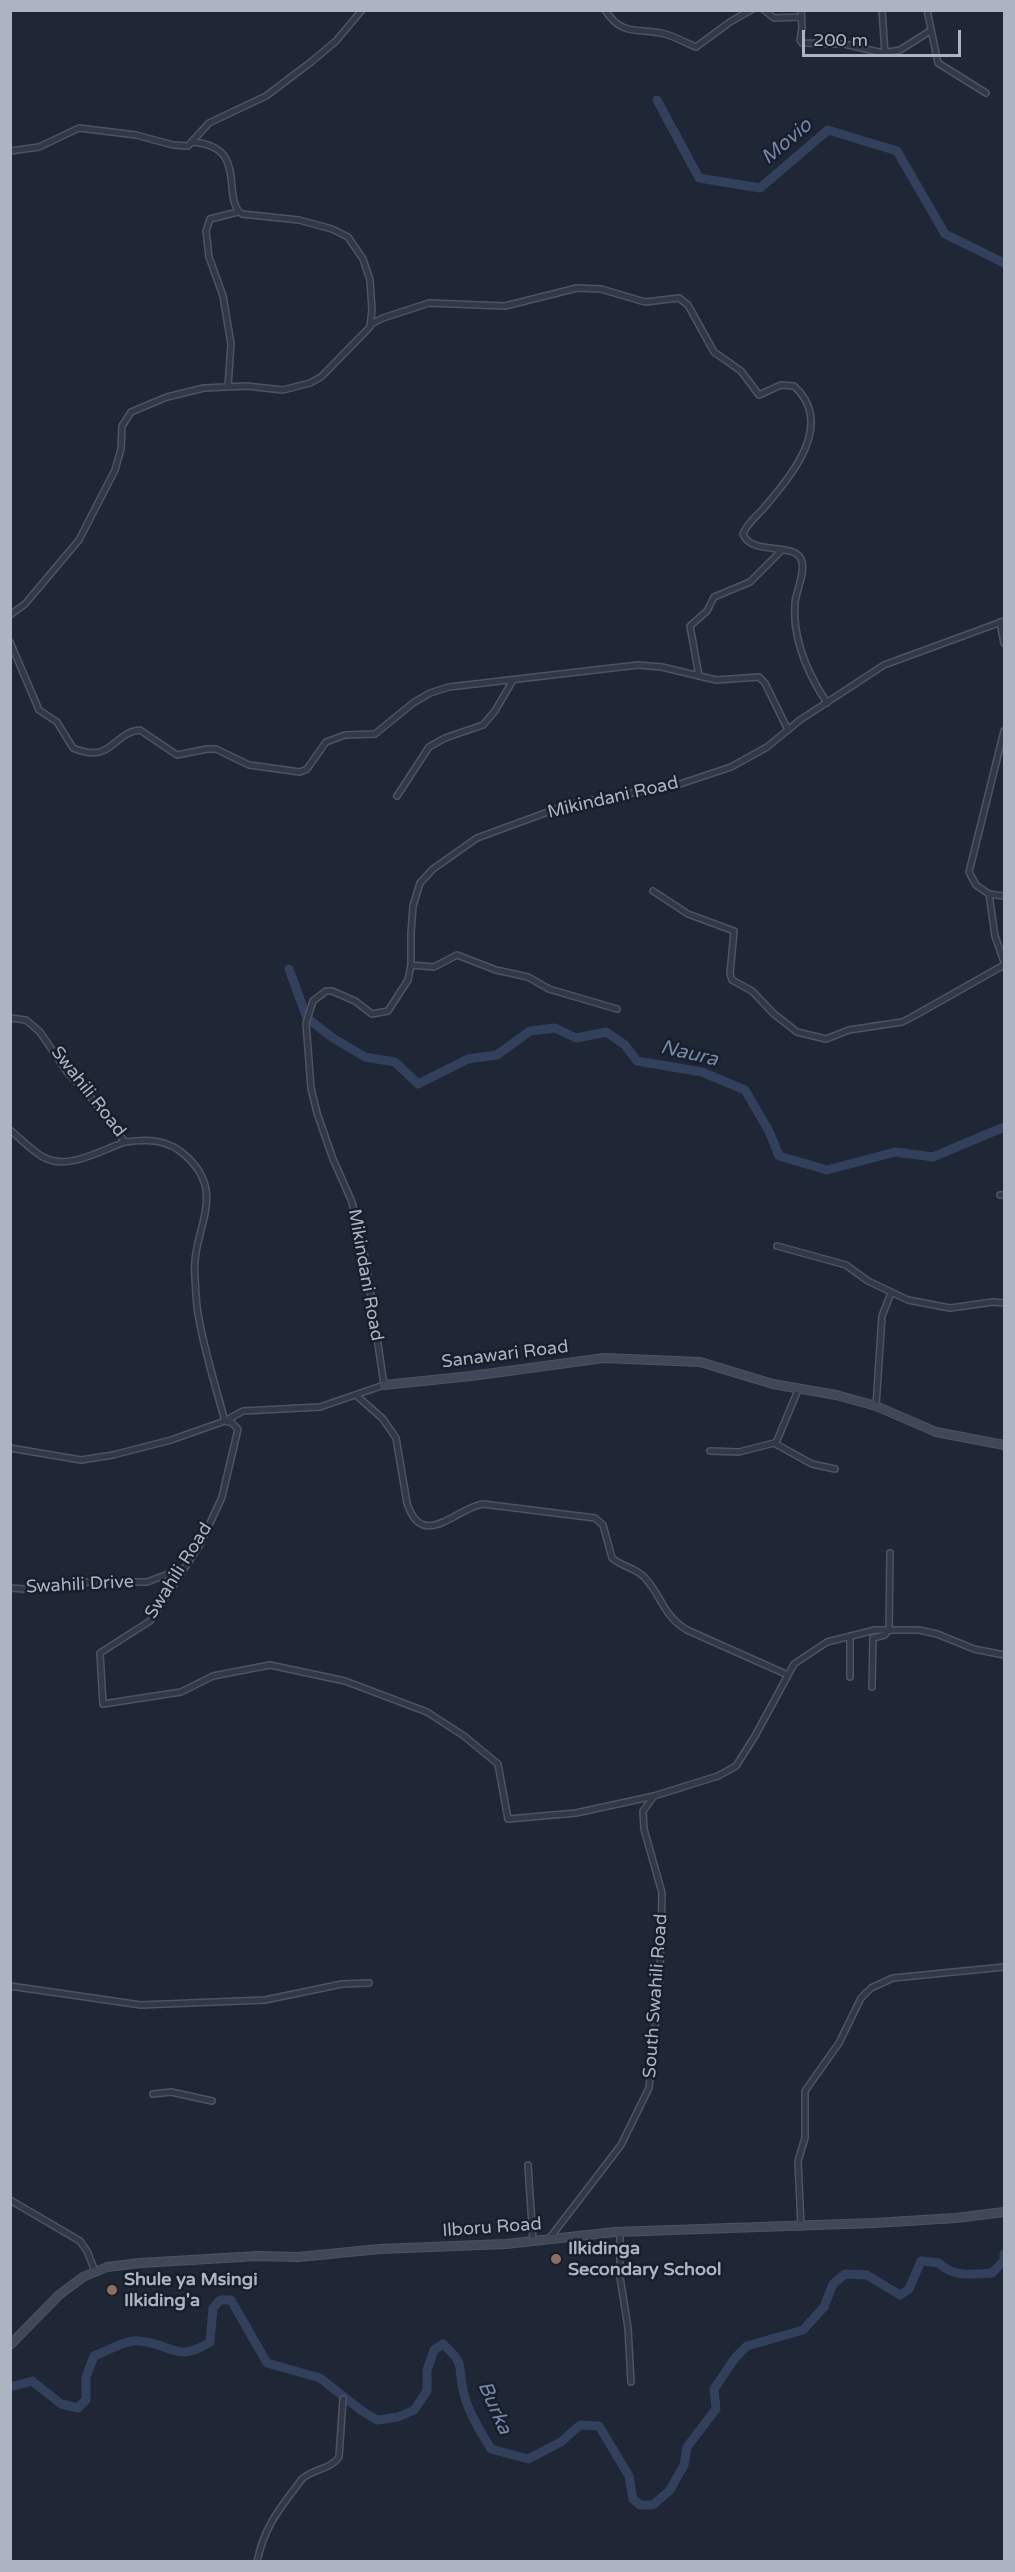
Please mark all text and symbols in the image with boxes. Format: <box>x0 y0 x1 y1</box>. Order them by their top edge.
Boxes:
scale bar <box>805 18 964 56</box>
text: 200 m <box>813 29 868 51</box>
water label: Movio <box>757 114 817 170</box>
street label: Mikindani Road <box>545 772 681 824</box>
water label: Naura <box>658 1036 720 1072</box>
street label: Swahili Road <box>46 1042 130 1142</box>
street label: Mikindani Road <box>343 1207 387 1343</box>
street label: Sanawari Road <box>440 1337 570 1373</box>
street label: Swahili Road <box>141 1519 217 1623</box>
street label: Swahili Drive <box>25 1571 135 1599</box>
street label: South Swahili Road <box>639 1913 673 2079</box>
street label: Ilboru Road <box>442 2214 542 2242</box>
place label: Ilkidinga Secondary School <box>568 2238 721 2280</box>
marker: Ilkidinga Secondary School <box>549 2252 563 2266</box>
place label: Shule ya Msingi Ilkiding'a <box>124 2269 258 2312</box>
marker: Shule ya Msingi Ilkiding'a <box>105 2283 119 2297</box>
water label: Burka <box>472 2378 516 2438</box>

